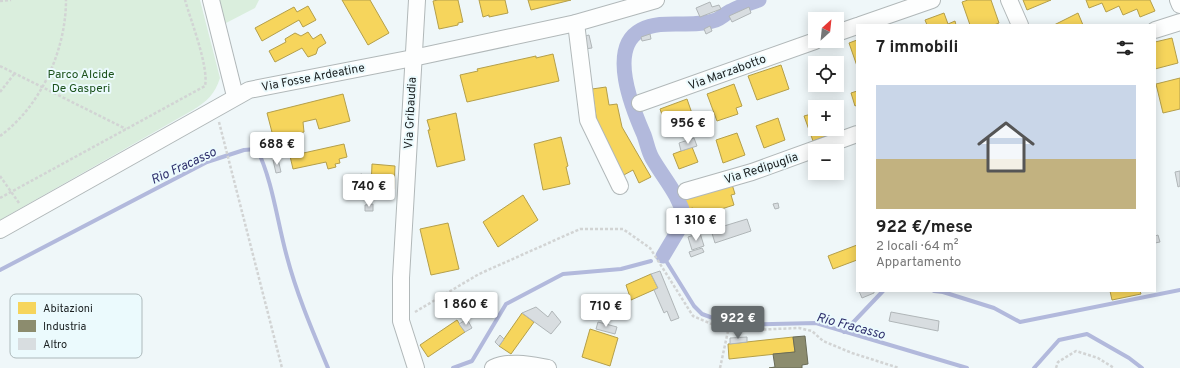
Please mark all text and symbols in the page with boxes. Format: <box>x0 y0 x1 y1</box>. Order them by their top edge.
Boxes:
north arrow <box>808 12 844 48</box>
map controls <box>808 12 844 180</box>
text: 7 immobili <box>876 37 958 59</box>
icon: filters <box>1114 37 1136 59</box>
street label: Via Marzabotto <box>686 51 769 94</box>
button: locate <box>808 56 844 92</box>
street label: Via Fosse Ardeatine <box>260 60 366 96</box>
park label: Parco Alcide De Gasperi <box>48 67 114 97</box>
street label: Via Gribaudia <box>401 77 421 149</box>
button: + <box>808 100 844 136</box>
pin: 956 € <box>660 111 716 145</box>
icon: home <box>970 111 1042 183</box>
text: 956 € <box>670 116 706 132</box>
pin: 688 € <box>249 132 305 166</box>
text: 688 € <box>259 137 295 153</box>
button: − <box>808 144 844 180</box>
water label: Rio Fracasso <box>149 145 219 189</box>
street label: Via Redipuglia <box>722 149 800 188</box>
pin: 740 € <box>341 174 397 208</box>
text: 740 € <box>352 179 386 195</box>
pin: 1 310 € <box>659 208 733 242</box>
text: 1 310 € <box>675 213 717 229</box>
text: 922 €/mese <box>876 217 973 239</box>
text: 2 locali · 64 m² <box>876 239 959 255</box>
text: Appartamento <box>876 255 961 271</box>
pin: 1 860 € <box>429 292 503 326</box>
legend <box>10 294 142 358</box>
pin: 710 € <box>578 294 634 328</box>
text: 1 860 € <box>444 297 488 313</box>
text: 710 € <box>590 299 622 315</box>
text: Abitazioni <box>43 302 93 316</box>
pin: 922 € <box>710 306 766 340</box>
water label: Rio Fracasso <box>815 310 887 344</box>
text: 922 € <box>720 311 756 327</box>
text: Industria <box>43 320 87 334</box>
text: Altro <box>43 338 67 352</box>

